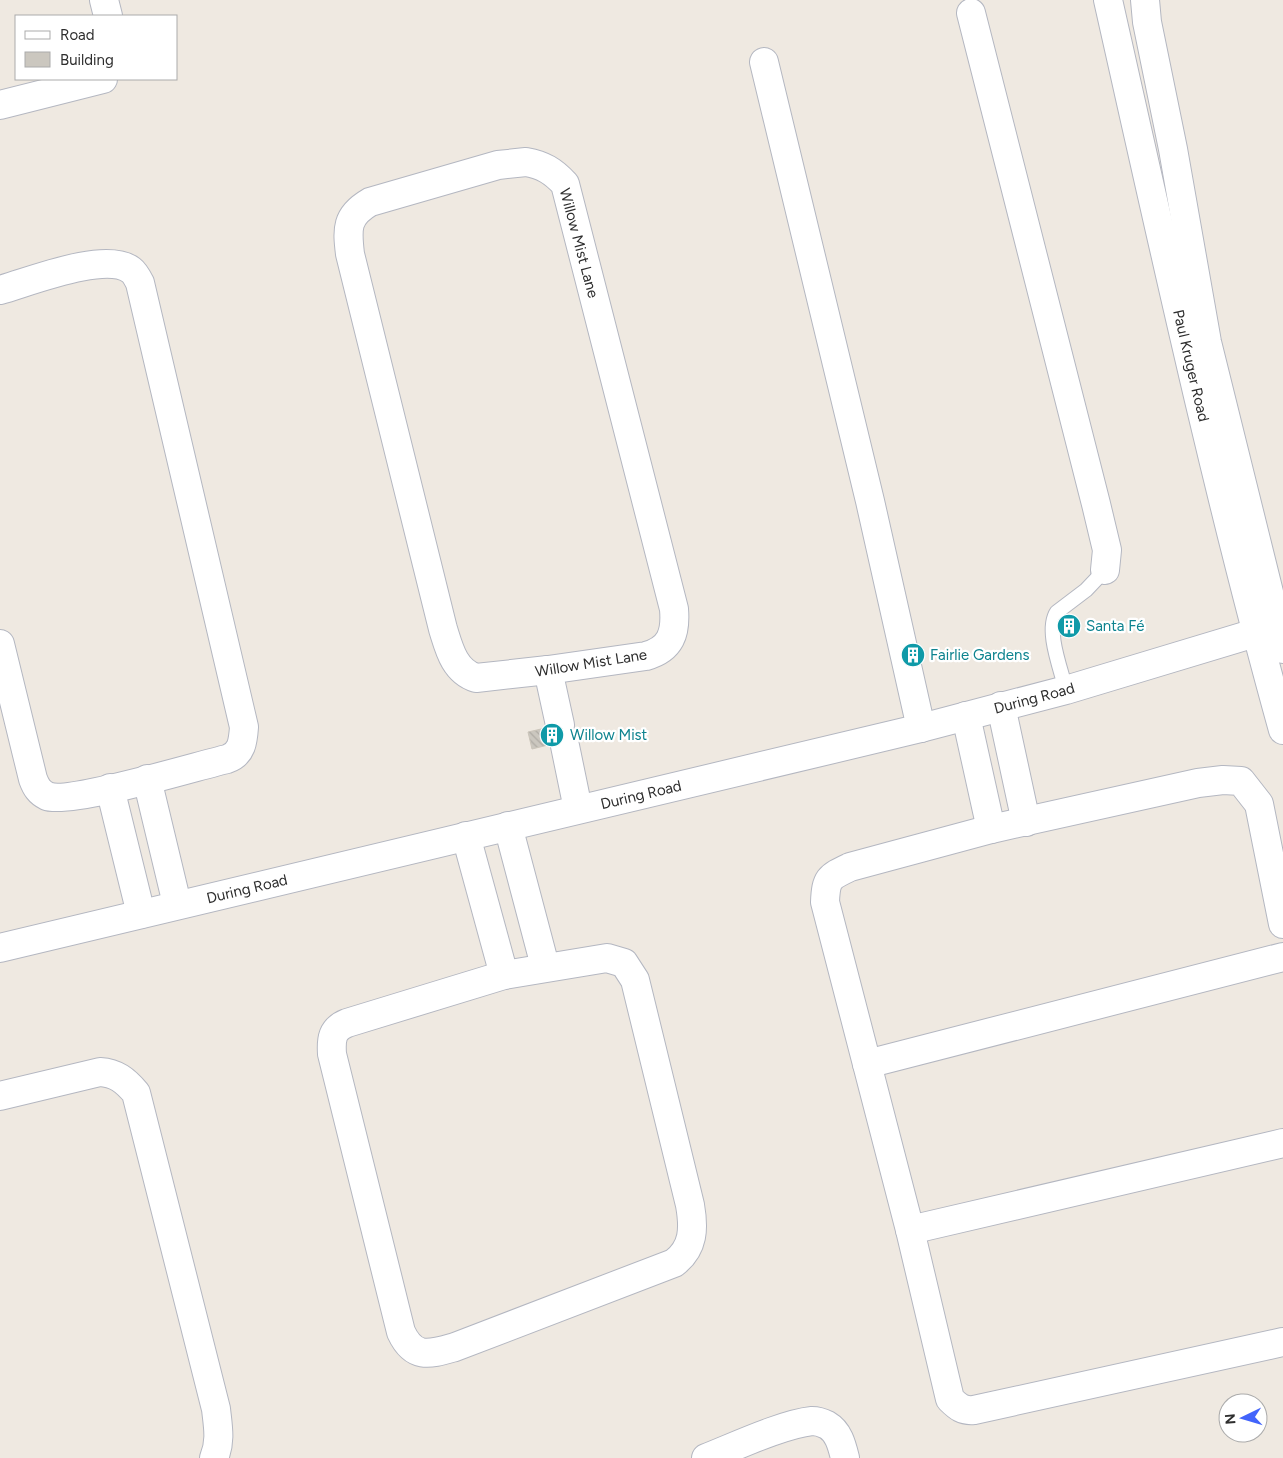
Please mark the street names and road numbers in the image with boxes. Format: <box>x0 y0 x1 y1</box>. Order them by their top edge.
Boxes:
street label: Willow Mist Lane <box>556 186 602 300</box>
street label: Paul Kruger Road <box>1169 308 1213 424</box>
street label: Willow Mist Lane <box>534 645 648 681</box>
street label: During Road <box>992 679 1077 718</box>
street label: During Road <box>599 777 683 813</box>
street label: During Road <box>205 871 289 907</box>

